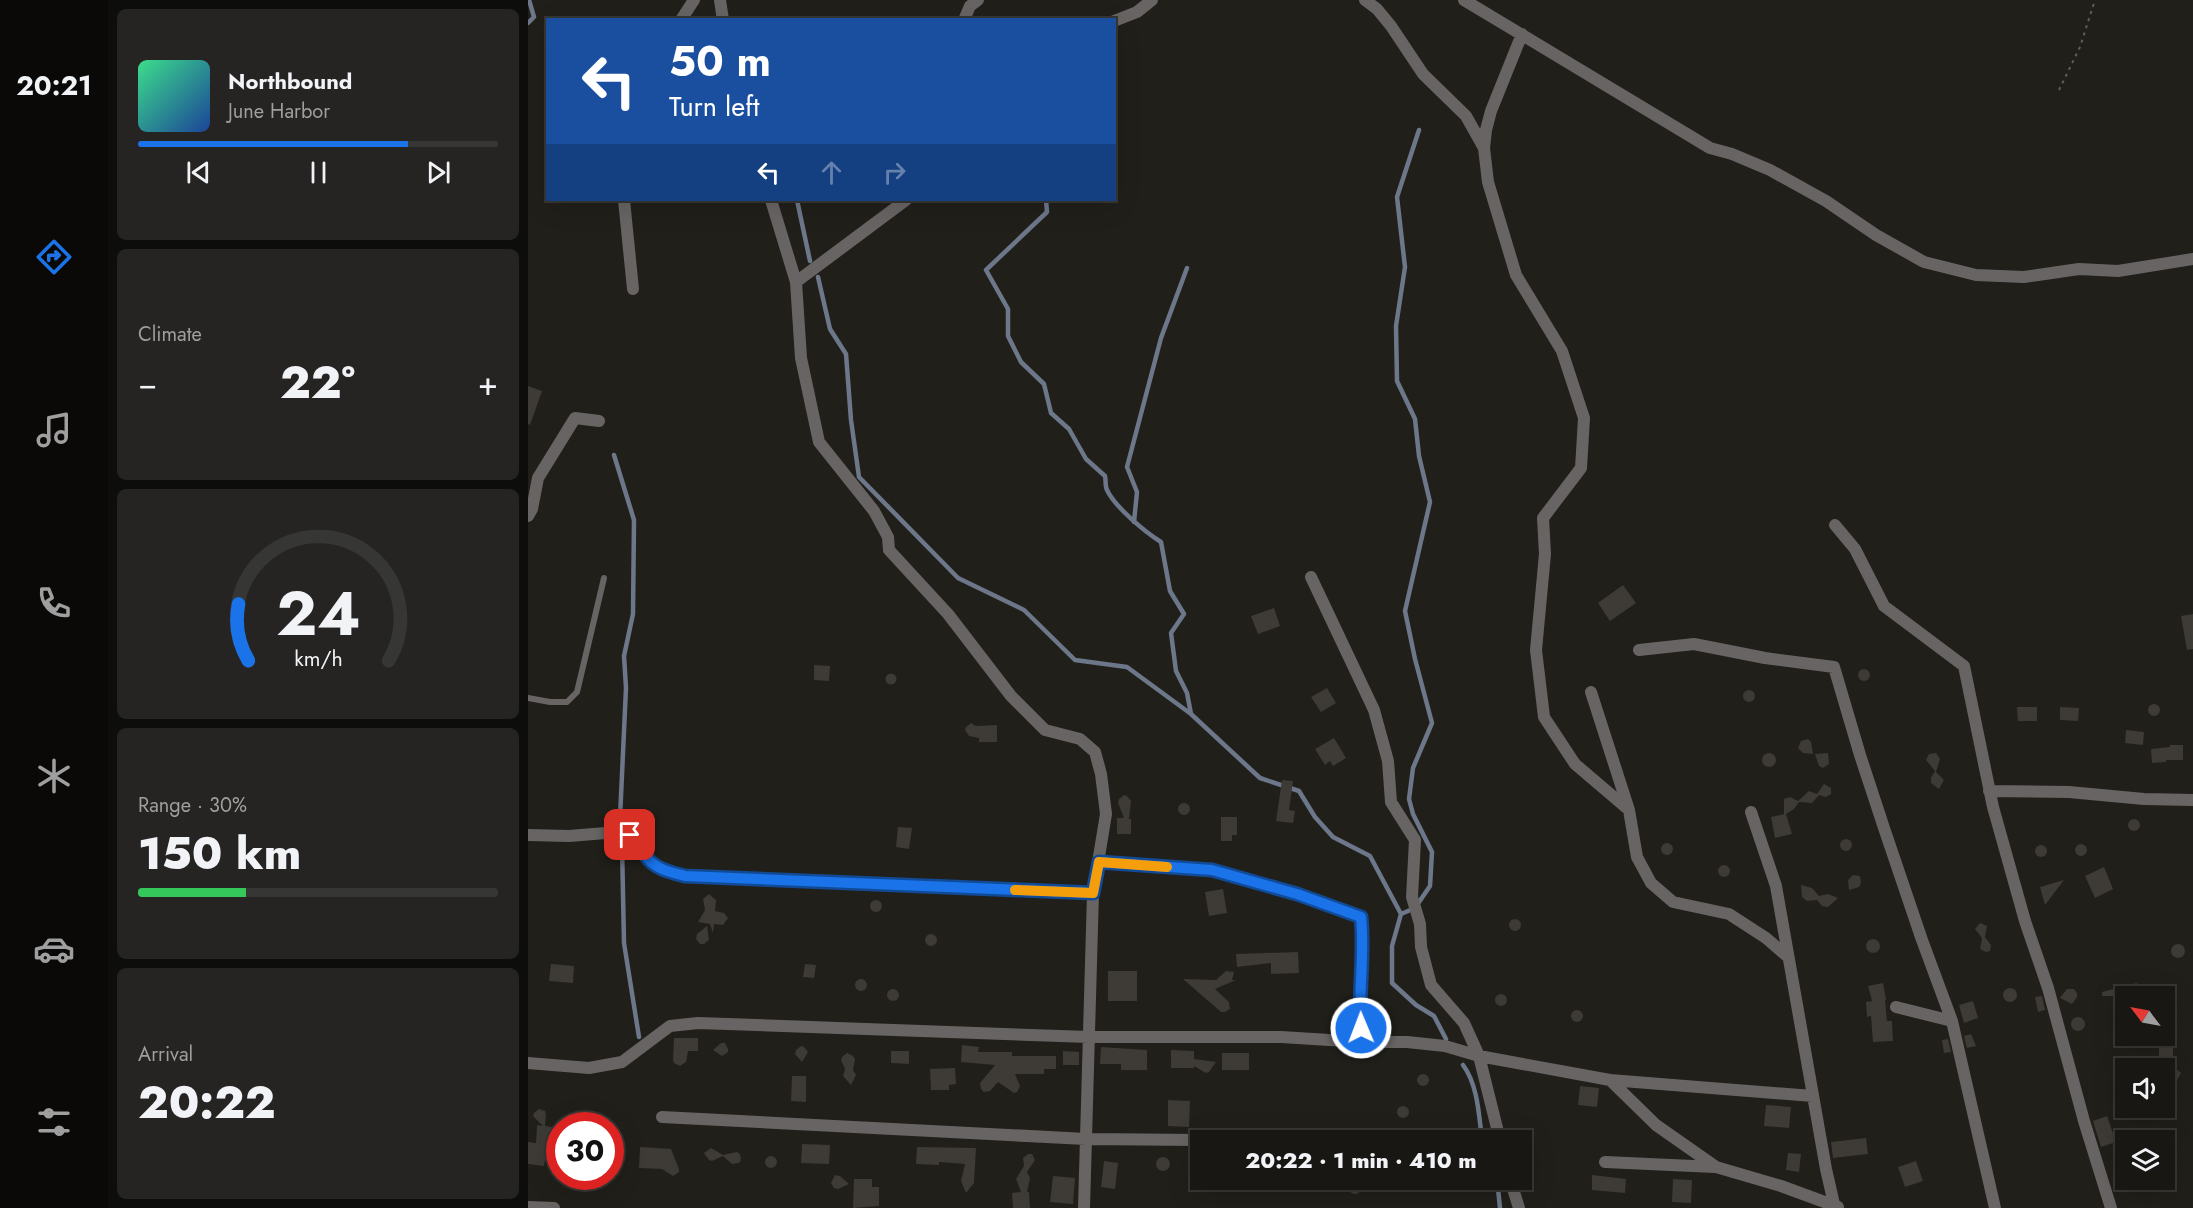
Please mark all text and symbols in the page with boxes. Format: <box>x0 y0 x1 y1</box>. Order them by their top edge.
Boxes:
text: 50 m <box>669 31 771 92</box>
icon: left <box>570 42 648 120</box>
text: Northbound <box>228 65 352 97</box>
text: 20:21 <box>16 66 92 105</box>
text: Turn left <box>669 87 759 126</box>
text: June Harbor <box>228 97 330 126</box>
icon: previous <box>182 156 215 189</box>
icon: pause <box>302 156 335 189</box>
icon: next <box>422 156 455 189</box>
icon: left <box>752 156 785 189</box>
icon: ahead <box>815 156 848 189</box>
icon: right <box>878 156 911 189</box>
icon: directions <box>33 236 75 278</box>
text: Climate <box>138 320 202 349</box>
text: 22° <box>280 350 355 415</box>
text: − <box>138 360 157 407</box>
text: + <box>478 360 498 407</box>
icon: music <box>33 409 75 451</box>
text: 24 <box>276 568 360 658</box>
icon: phone <box>33 582 75 624</box>
text: km/h <box>294 643 342 674</box>
icon: climate <box>33 755 75 797</box>
text: Range · 30% <box>138 791 247 820</box>
pin <box>604 809 655 860</box>
icon: arrive <box>613 818 646 851</box>
text: 150 km <box>138 821 301 886</box>
icon: car <box>33 928 75 970</box>
north arrow <box>2115 986 2175 1046</box>
map controls <box>2115 986 2175 1190</box>
position arrow <box>1329 996 1393 1060</box>
text: Arrival <box>138 1040 193 1069</box>
button: sound <box>2115 1058 2175 1118</box>
text: 20:22 <box>138 1070 276 1135</box>
icon: filters <box>33 1101 75 1143</box>
speed limit sign: 30 <box>546 1112 624 1190</box>
button: layers <box>2115 1130 2175 1190</box>
text: 20:22 · 1 min · 410 m <box>1245 1144 1477 1176</box>

